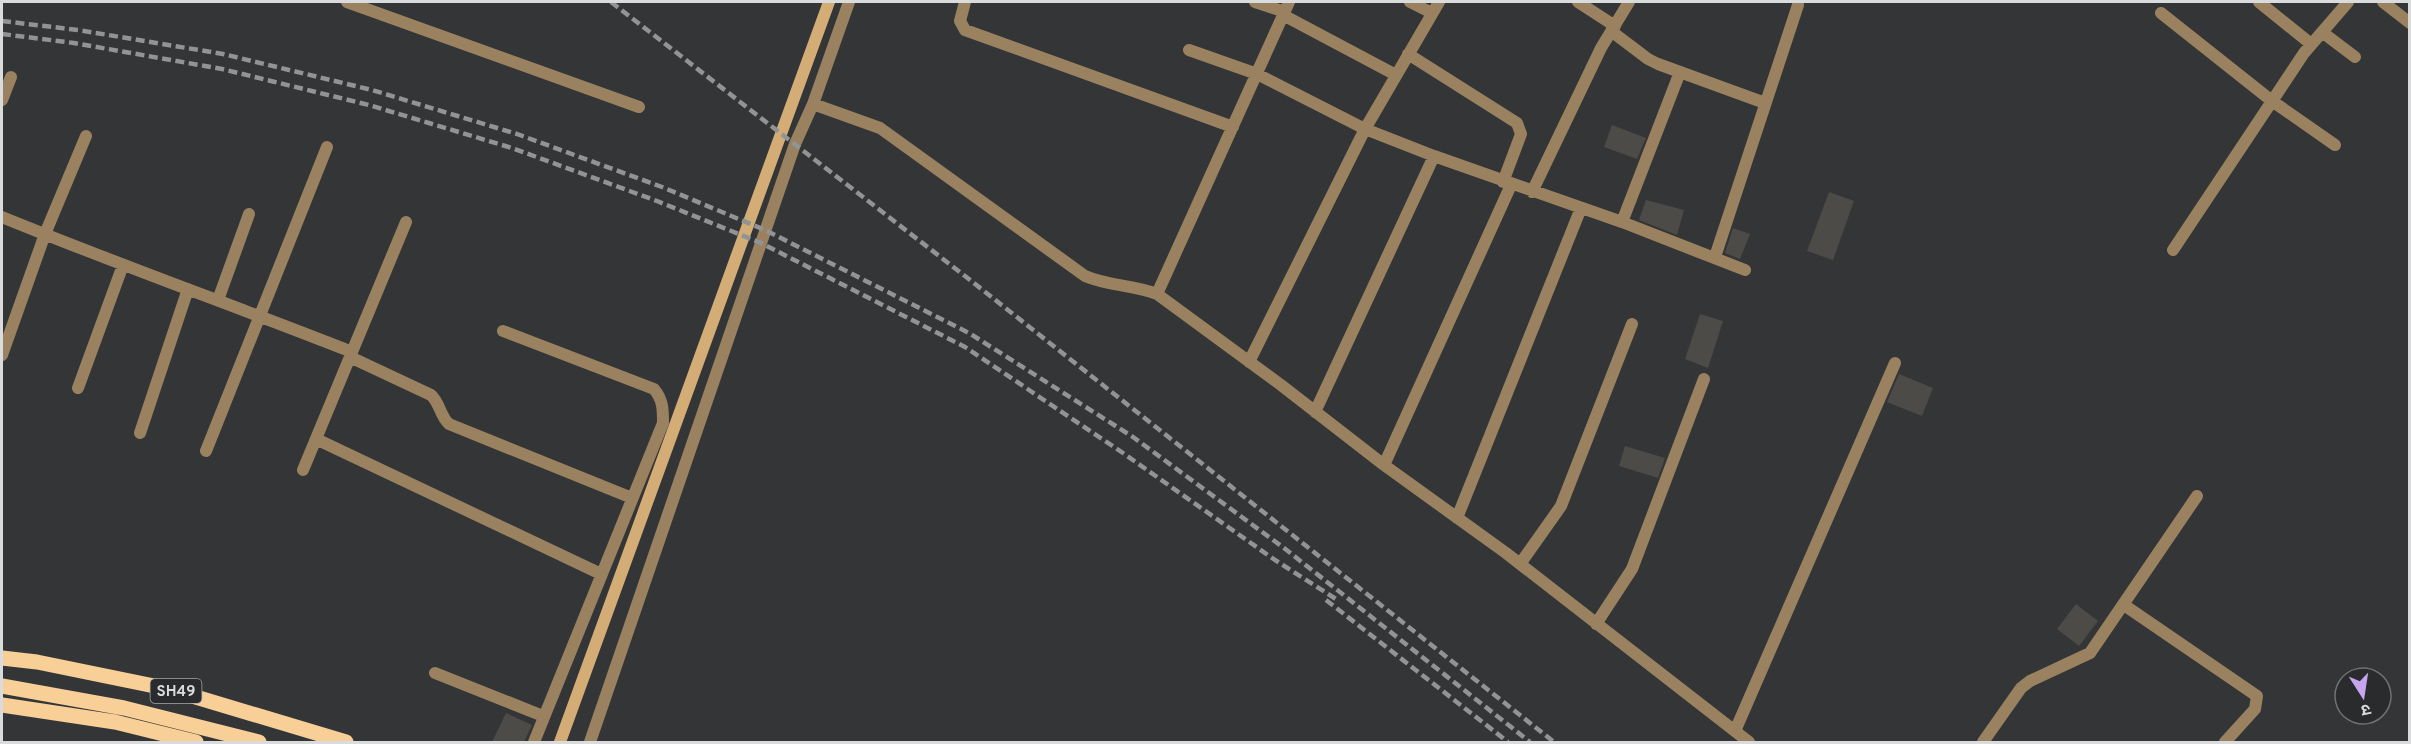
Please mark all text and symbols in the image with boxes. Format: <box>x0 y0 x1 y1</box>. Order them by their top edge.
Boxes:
north arrow <box>2333 666 2393 726</box>
road number: SH49 <box>150 679 201 703</box>
text: उ <box>2358 698 2372 720</box>

